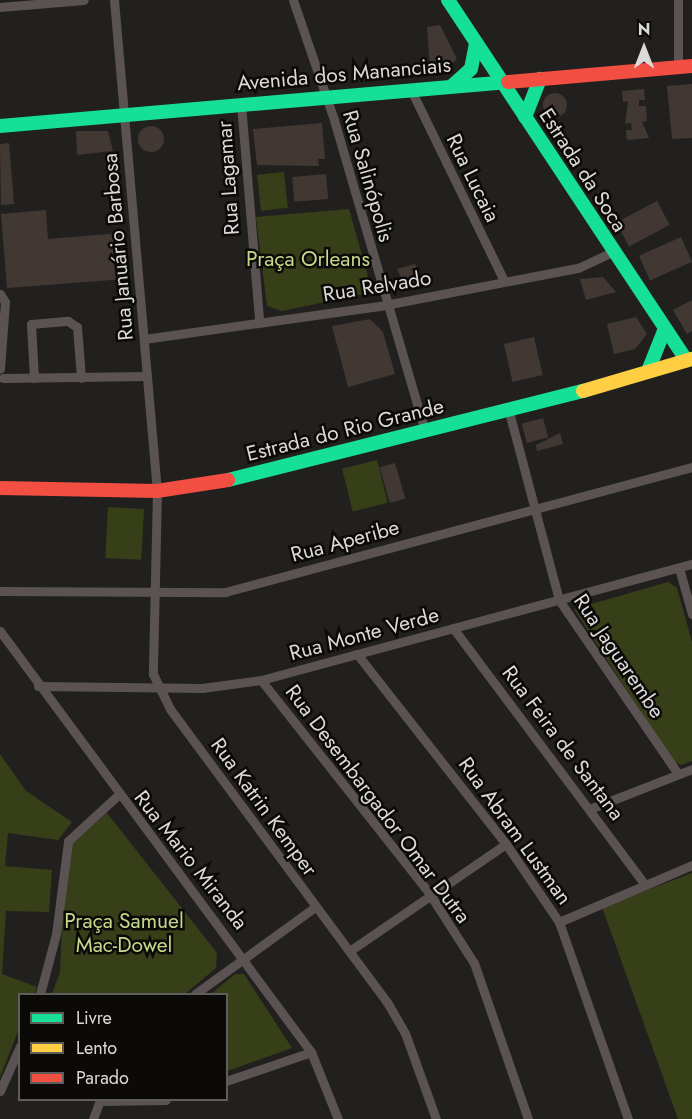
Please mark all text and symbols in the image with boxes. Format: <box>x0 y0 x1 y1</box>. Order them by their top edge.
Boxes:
north arrow <box>614 18 674 78</box>
text: N <box>638 18 650 41</box>
street label: Avenida dos Mananciais <box>236 52 452 96</box>
street label: Estrada da Soca <box>534 104 632 236</box>
street label: Rua Salinópolis <box>337 107 399 245</box>
street label: Rua Lagamar <box>211 120 245 236</box>
street label: Rua Lucaia <box>441 130 505 226</box>
street label: Rua Januário Barbosa <box>97 152 139 342</box>
park label: Praça Orleans <box>246 246 370 272</box>
street label: Rua Relvado <box>321 265 433 307</box>
street label: Estrada do Rio Grande <box>244 393 446 467</box>
street label: Rua Aperibe <box>288 514 402 568</box>
street label: Rua Jaguarembe <box>568 589 670 723</box>
street label: Rua Monte Verde <box>286 602 442 666</box>
street label: Rua Feira de Santana <box>497 661 629 825</box>
street label: Rua Desembargador Omar Dutra <box>280 680 476 928</box>
street label: Rua Katrin Kemper <box>205 733 323 881</box>
street label: Rua Abram Lustman <box>453 752 577 910</box>
street label: Rua Mario Miranda <box>129 785 253 935</box>
park label: Praça Samuel Mac-Dowel <box>64 908 184 958</box>
legend <box>18 993 228 1101</box>
text: Livre <box>76 1005 112 1031</box>
text: Lento <box>76 1035 117 1061</box>
text: Parado <box>76 1065 129 1091</box>

